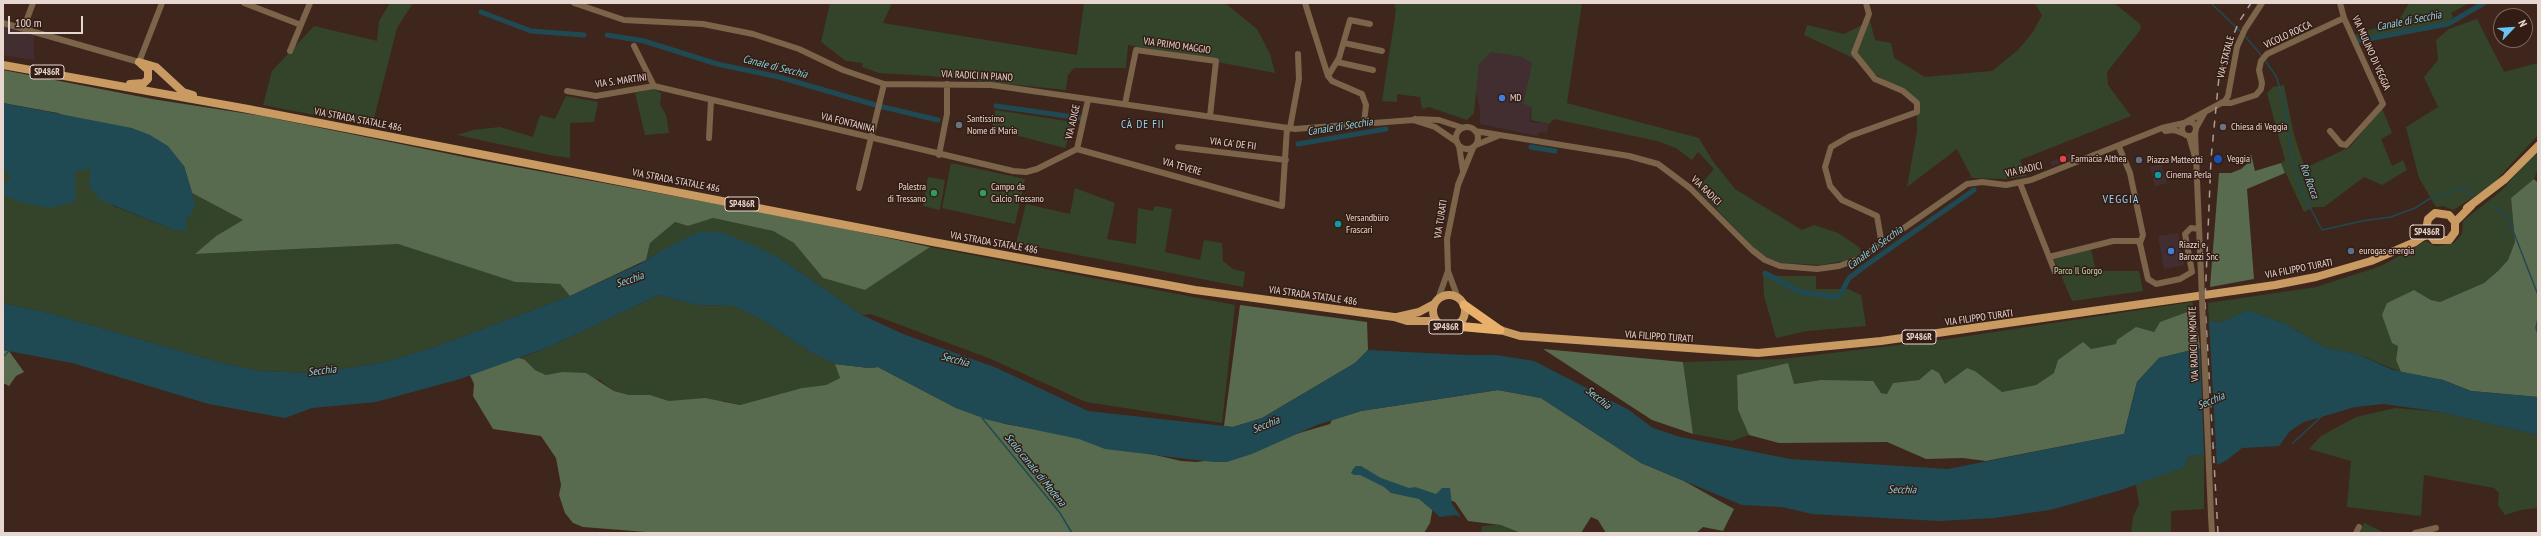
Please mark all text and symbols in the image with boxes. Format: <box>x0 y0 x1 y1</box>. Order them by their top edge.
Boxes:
scale bar <box>10 8 85 34</box>
water label: Canale di Secchia <box>2375 8 2443 34</box>
north arrow <box>2493 8 2533 48</box>
street label: VIA MULINO DI VEGGIA <box>2349 14 2393 92</box>
text: 100 m <box>15 15 42 30</box>
text: N <box>2515 18 2531 29</box>
street label: VICOLO ROCCA <box>2262 19 2314 51</box>
street label: VIA PRIMO MAGGIO <box>1143 35 1211 57</box>
street label: VIA STATALE <box>2215 35 2237 79</box>
water label: Canale di Secchia <box>741 53 809 81</box>
road number: SP486R <box>30 65 64 79</box>
street label: VIA RADICI IN PIANO <box>941 68 1013 84</box>
street label: VIA S. MARTINI <box>594 71 648 91</box>
place label: MD <box>1510 92 1522 104</box>
marker: MD <box>1497 93 1507 103</box>
street label: VIA ADIGE <box>1063 103 1083 141</box>
street label: VIA STRADA STATALE 486 <box>313 106 403 134</box>
street label: VIA FONTANINA <box>820 110 876 136</box>
place label: Santissimo Nome di Maria <box>967 113 1017 136</box>
water label: Canale di Secchia <box>1306 115 1374 139</box>
district label: CÀ DE FII <box>1121 118 1165 132</box>
marker: Santissimo Nome di Maria <box>954 120 964 130</box>
place label: Chiesa di Veggia <box>2231 121 2287 133</box>
marker: Chiesa di Veggia <box>2218 122 2228 132</box>
street label: VIA CA' DE FII <box>1209 135 1257 153</box>
place label: Farmacia Althea <box>2071 153 2127 165</box>
marker: Veggia <box>2212 153 2224 165</box>
place label: Veggia <box>2227 153 2250 165</box>
marker: Farmacia Althea <box>2058 154 2068 164</box>
place label: Piazza Matteotti <box>2147 154 2203 166</box>
marker: Piazza Matteotti <box>2134 155 2144 165</box>
street label: VIA TEVERE <box>1161 156 1203 178</box>
street label: VIA RADICI <box>2004 160 2044 180</box>
water label: Rio Rocca <box>2297 162 2321 200</box>
street label: VIA STRADA STATALE 486 <box>631 167 721 195</box>
place label: Cinema Perla <box>2166 169 2211 181</box>
marker: Cinema Perla <box>2153 170 2163 180</box>
street label: VIA RADICI <box>1688 174 1724 208</box>
place label: Palestra di Tressano <box>887 181 926 204</box>
place label: Campo da Calcio Tressano <box>991 181 1044 204</box>
marker: Palestra di Tressano <box>929 188 939 198</box>
marker: Campo da Calcio Tressano <box>978 188 988 198</box>
district label: VEGGIA <box>2103 193 2139 207</box>
road number: SP486R <box>725 197 759 211</box>
street label: VIA TURATI <box>1432 199 1450 239</box>
place label: Versandbüro Frascari <box>1346 212 1389 236</box>
marker: Versandbüro Frascari <box>1333 219 1343 229</box>
water label: Canale di Secchia <box>1844 223 1906 273</box>
road number: SP486R <box>2410 225 2444 239</box>
street label: VIA STRADA STATALE 486 <box>949 229 1039 257</box>
place label: Riazzi e Barozzi Snc <box>2179 239 2218 262</box>
place label: eurogas energia <box>2359 245 2414 257</box>
marker: Riazzi e Barozzi Snc <box>2166 246 2176 256</box>
marker: eurogas energia <box>2346 246 2356 256</box>
street label: VIA FILIPPO TURATI <box>2264 257 2334 281</box>
park label: Parco Il Gorgo <box>2054 265 2102 277</box>
water label: Secchia <box>614 269 646 291</box>
street label: VIA STRADA STATALE 486 <box>1268 284 1358 308</box>
street label: VIA RADICI IN MONTE <box>2187 306 2201 382</box>
street label: VIA FILIPPO TURATI <box>1944 307 2014 329</box>
road number: SP486R <box>1429 320 1463 334</box>
street label: VIA FILIPPO TURATI <box>1624 329 1694 345</box>
road number: SP486R <box>1902 330 1936 344</box>
water label: Secchia <box>940 350 970 370</box>
water label: Secchia <box>307 363 337 379</box>
water label: Secchia <box>1583 384 1613 412</box>
water label: Secchia <box>2195 389 2227 413</box>
water label: Secchia <box>1250 414 1282 436</box>
water label: Scolo canale di Modena <box>1002 431 1068 509</box>
water label: Secchia <box>1888 483 1916 497</box>

